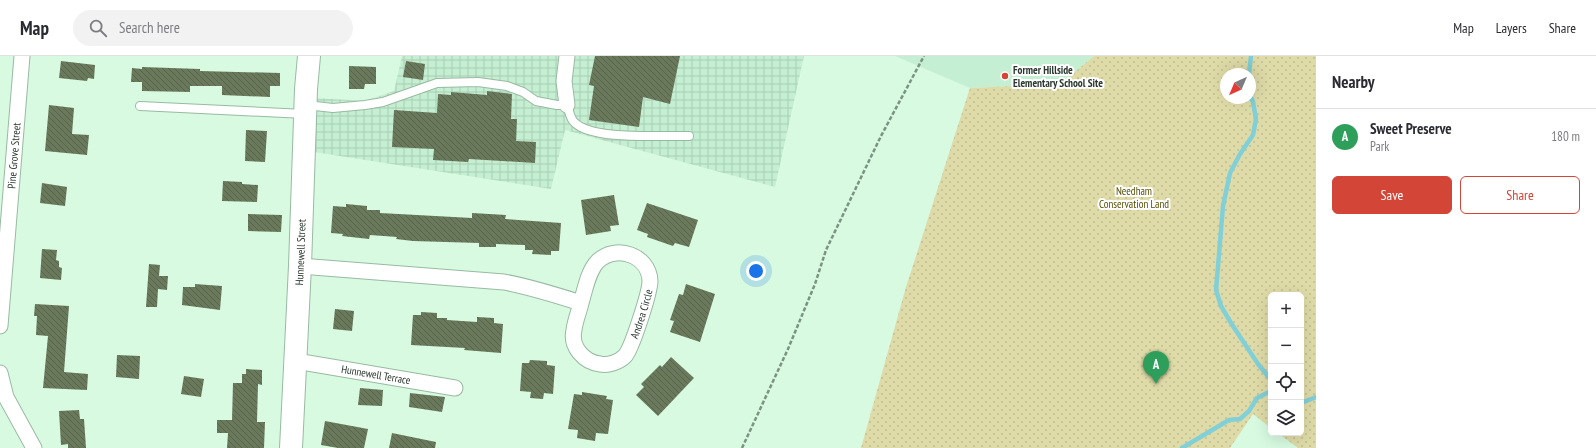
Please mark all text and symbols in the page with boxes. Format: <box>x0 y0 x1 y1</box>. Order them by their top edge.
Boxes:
search box <box>73 10 353 46</box>
text: Map <box>20 16 49 40</box>
icon: search <box>87 17 109 39</box>
text: Search here <box>119 18 180 37</box>
text: Map <box>1453 19 1474 37</box>
text: Layers <box>1496 19 1527 37</box>
text: Share <box>1549 19 1576 37</box>
place label: Former Hillside Elementary School Site <box>1013 63 1103 90</box>
north arrow <box>1220 68 1256 104</box>
marker: Former Hillside Elementary School Site <box>1000 71 1010 81</box>
text: Nearby <box>1332 71 1375 93</box>
text: Sweet Preserve <box>1370 119 1452 138</box>
street label: Pine Grove Street <box>4 122 24 189</box>
text: A <box>1342 128 1348 145</box>
text: 180 m <box>1551 128 1580 145</box>
text: Park <box>1370 138 1389 155</box>
button: Save <box>1332 176 1452 214</box>
button: Share <box>1460 176 1580 214</box>
park label: Needham Conservation Land <box>1099 184 1169 211</box>
street label: Hunnewell Street <box>292 219 309 286</box>
your location <box>746 261 766 281</box>
street label: Andrea Circle <box>627 287 656 341</box>
map controls <box>1268 292 1304 436</box>
button: + <box>1268 292 1304 328</box>
button: − <box>1268 328 1304 364</box>
pin: A <box>1143 351 1169 384</box>
street label: Hunnewell Terrace <box>340 362 412 387</box>
button: locate <box>1268 364 1304 400</box>
button: layers <box>1268 400 1304 436</box>

